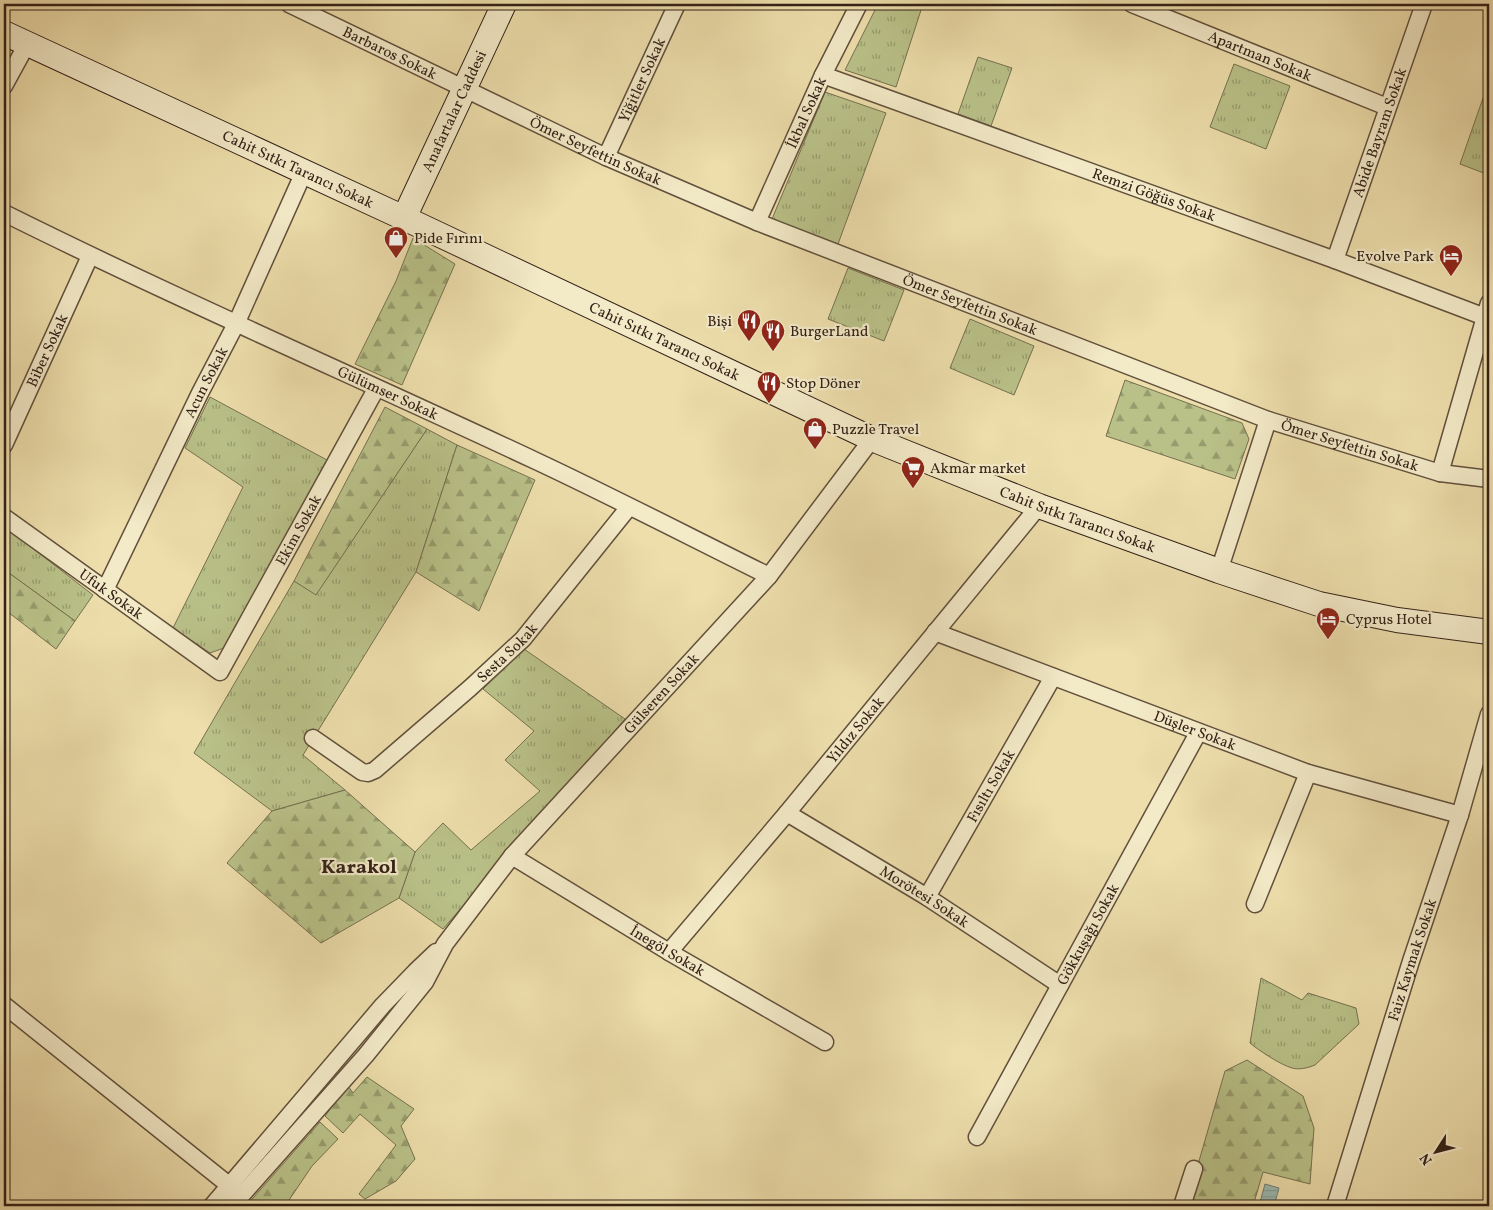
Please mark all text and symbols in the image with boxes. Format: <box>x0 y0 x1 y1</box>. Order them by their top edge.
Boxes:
street label: Barbaros Sokak <box>338 22 440 86</box>
street label: Apartman Sokak <box>1204 27 1314 87</box>
street label: Yiğitler Sokak <box>614 35 672 126</box>
street label: Anafartalar Caddesi <box>418 47 493 176</box>
street label: Abide Bayram Sokak <box>1348 65 1413 201</box>
street label: İkbal Sokak <box>782 74 833 152</box>
street label: Ömer Seyfettin Sokak <box>526 113 664 192</box>
street label: Cahit Sıtkı Tarancı Sokak <box>218 126 377 214</box>
street label: Remzi Göğüs Sokak <box>1089 164 1218 228</box>
shop icon: Pide Fırını <box>383 225 409 259</box>
place label: Pide Fırını <box>414 229 483 250</box>
hotel icon: Evolve Park <box>1438 243 1464 277</box>
place label: Evolve Park <box>1356 247 1434 268</box>
street label: Ömer Seyfettin Sokak <box>899 270 1040 342</box>
street label: Cahit Sıtkı Tarancı Sokak <box>585 298 743 387</box>
restaurant icon: Bişi <box>736 308 762 342</box>
street label: Biber Sokak <box>23 311 74 391</box>
place label: Bişi <box>707 312 732 333</box>
restaurant icon: BurgerLand <box>760 318 786 352</box>
place label: BurgerLand <box>790 322 868 343</box>
street label: Acun Sokak <box>180 344 234 422</box>
street label: Gülümser Sokak <box>334 362 441 426</box>
restaurant icon: Stop Döner <box>756 370 782 404</box>
place label: Stop Döner <box>786 374 860 395</box>
shop icon: Puzzle Travel <box>802 416 828 450</box>
street label: Ömer Seyfettin Sokak <box>1278 416 1421 478</box>
place label: Puzzle Travel <box>832 420 919 441</box>
supermarket icon: Akmar market <box>900 455 926 489</box>
place label: Akmar market <box>930 459 1026 480</box>
street label: Cahit Sıtkı Tarancı Sokak <box>996 482 1158 559</box>
street label: Ekim Sokak <box>272 492 328 570</box>
street label: Ufuk Sokak <box>74 565 147 626</box>
hotel icon: Cyprus Hotel <box>1315 606 1341 640</box>
place label: Cyprus Hotel <box>1346 610 1432 631</box>
street label: Sesta Sokak <box>473 620 543 688</box>
street label: Gülseren Sokak <box>620 649 705 739</box>
street label: Yıldız Sokak <box>823 693 890 769</box>
street label: Düşler Sokak <box>1150 707 1239 757</box>
street label: Fısıltı Sokak <box>963 746 1021 827</box>
district label: Karakol <box>321 854 397 882</box>
street label: Morötesi Sokak <box>875 862 973 934</box>
street label: Gökkuşağı Sokak <box>1053 881 1125 990</box>
street label: Faiz Kaymak Sokak <box>1384 896 1443 1024</box>
street label: İnegöl Sokak <box>625 921 708 982</box>
north arrow <box>1410 1128 1460 1178</box>
text: N <box>1416 1149 1437 1168</box>

